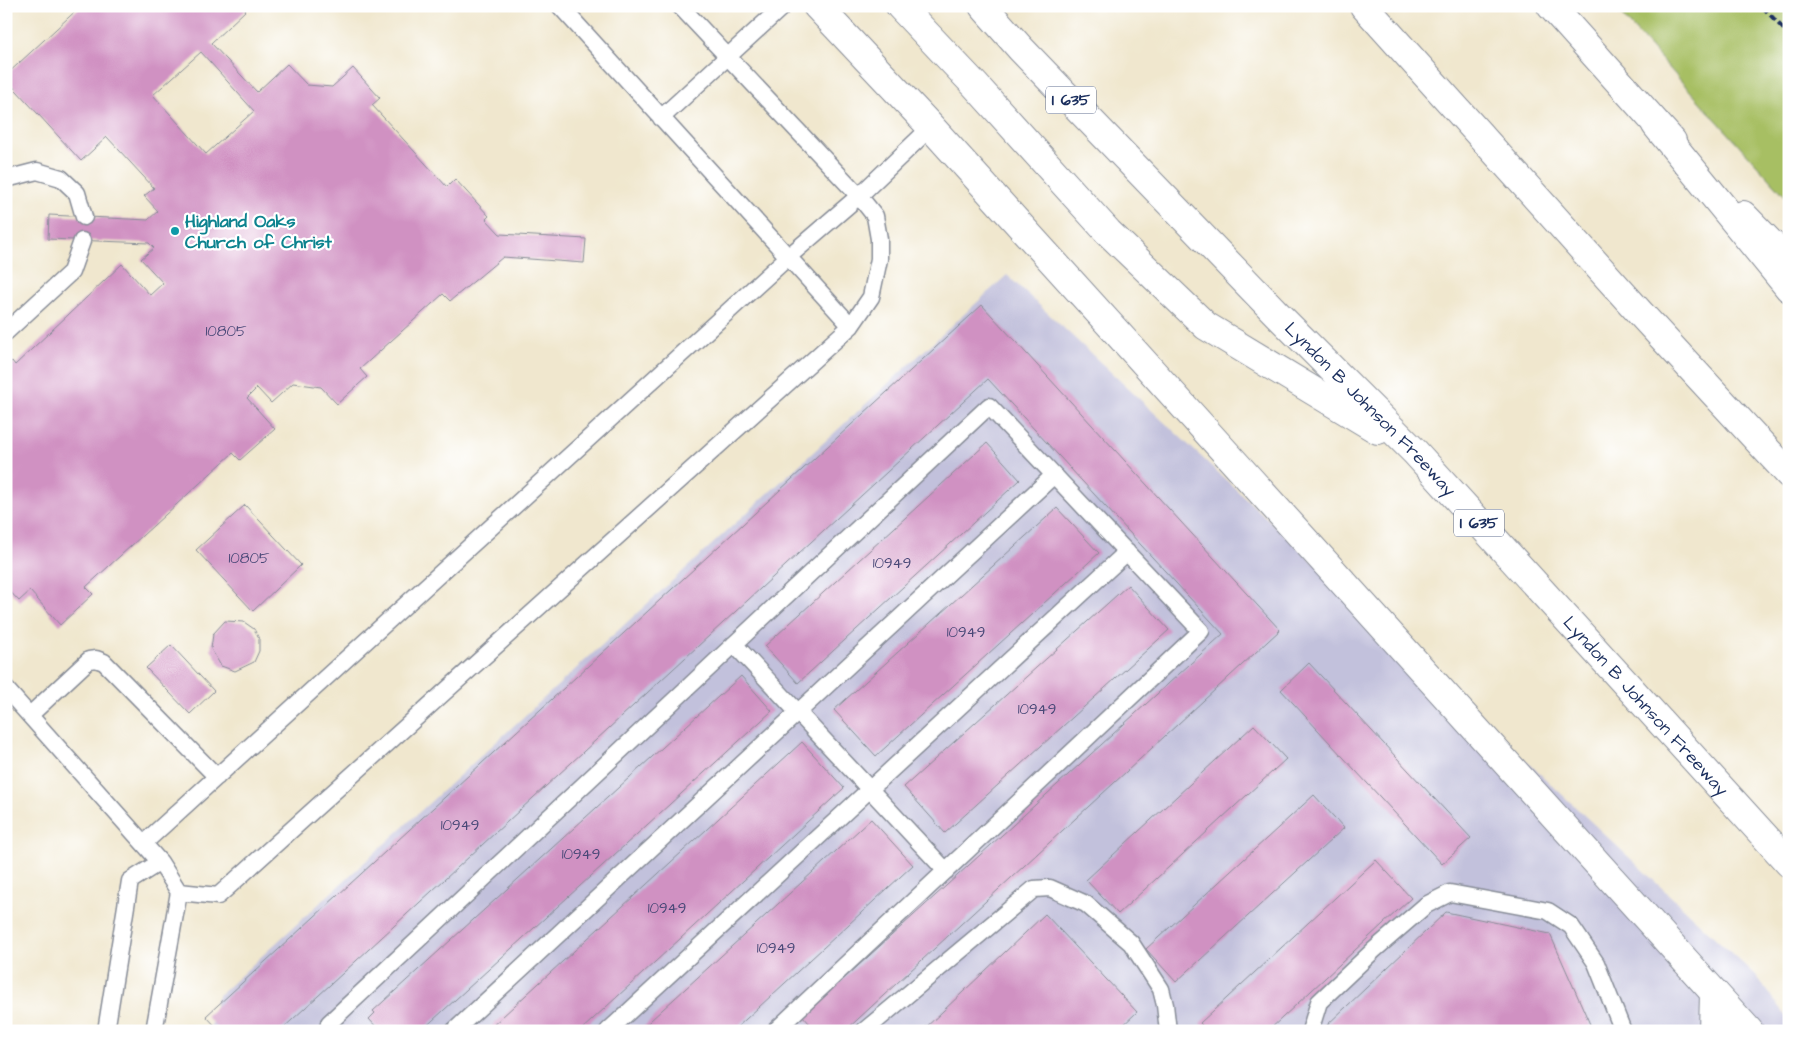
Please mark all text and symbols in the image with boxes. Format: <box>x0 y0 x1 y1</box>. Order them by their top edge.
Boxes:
road number: I 635 <box>1046 86 1096 114</box>
place label: Highland Oaks Church of Christ <box>185 209 333 255</box>
marker: Highland Oaks Church of Christ <box>169 225 181 237</box>
street label: Lyndon B Johnson Freeway <box>1279 316 1462 502</box>
house number: 10805 <box>205 321 247 342</box>
road number: I 635 <box>1454 509 1504 536</box>
house number: 10805 <box>228 548 270 569</box>
house number: 10949 <box>873 553 911 574</box>
street label: Lyndon B Johnson Freeway <box>1557 610 1734 802</box>
house number: 10949 <box>947 622 985 643</box>
house number: 10949 <box>1018 699 1056 720</box>
house number: 10949 <box>441 815 479 836</box>
house number: 10949 <box>562 844 600 865</box>
house number: 10949 <box>648 898 686 919</box>
house number: 10949 <box>757 938 795 959</box>

